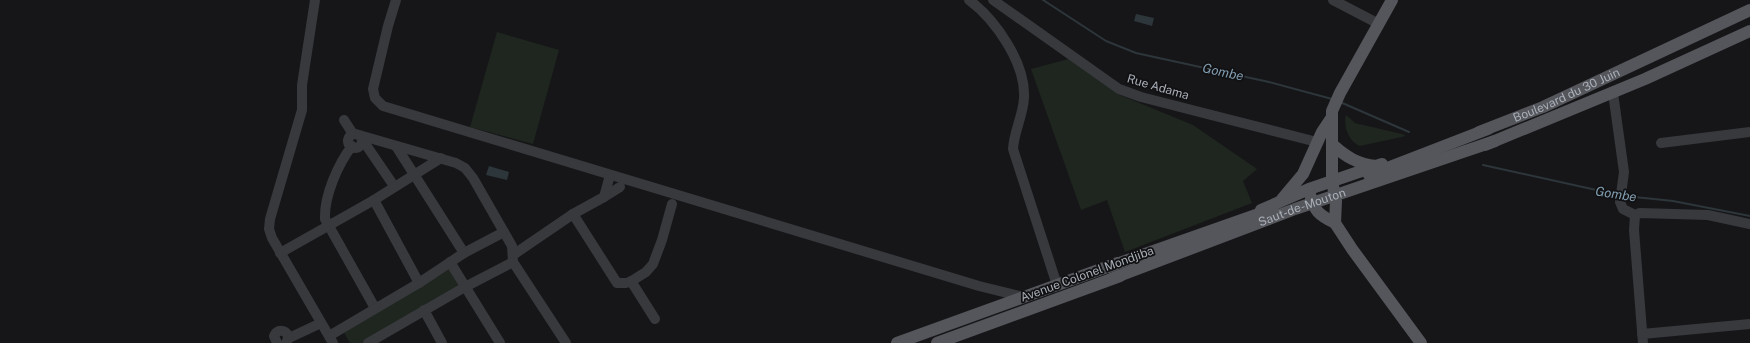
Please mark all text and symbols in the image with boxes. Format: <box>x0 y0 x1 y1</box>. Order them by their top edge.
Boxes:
water label: Gombe <box>1201 60 1245 84</box>
street label: Boulevard du 30 Juin <box>1511 65 1622 125</box>
street label: Rue Adama <box>1125 71 1191 103</box>
water label: Gombe <box>1594 183 1638 205</box>
street label: Saut-de-Mouton <box>1256 185 1348 229</box>
street label: Avenue Colonel Mondjiba <box>1018 243 1156 305</box>

